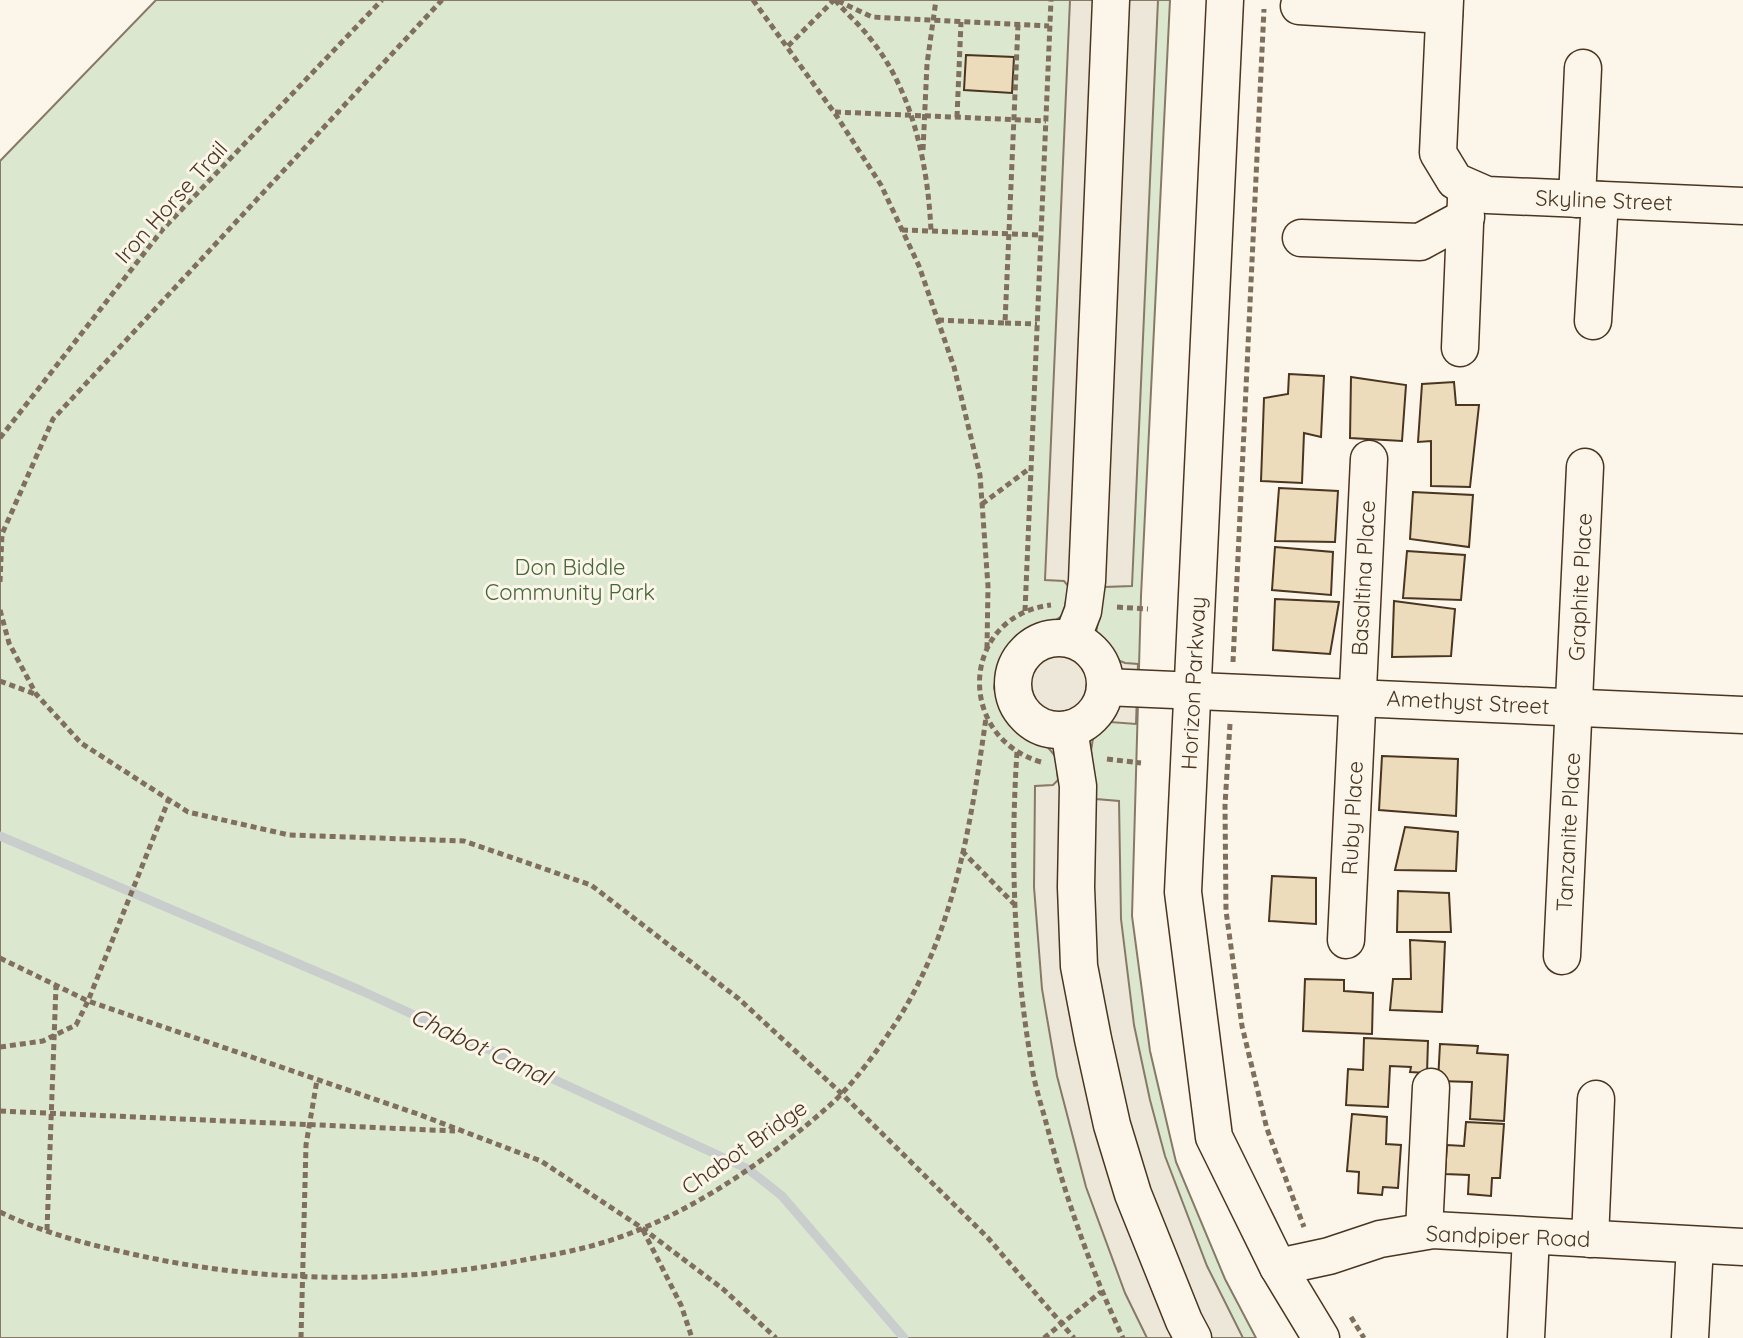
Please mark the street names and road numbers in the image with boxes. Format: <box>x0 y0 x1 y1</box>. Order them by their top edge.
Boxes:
street label: Iron Horse Trail <box>109 135 233 269</box>
street label: Skyline Street <box>1535 184 1673 216</box>
street label: Basaltina Place <box>1345 499 1381 657</box>
street label: Graphite Place <box>1562 512 1598 662</box>
street label: Horizon Parkway <box>1174 596 1212 770</box>
street label: Amethyst Street <box>1386 684 1550 720</box>
street label: Tanzanite Place <box>1550 752 1586 912</box>
street label: Ruby Place <box>1335 760 1369 876</box>
street label: Chabot Bridge <box>676 1093 812 1201</box>
street label: Sandpiper Road <box>1425 1219 1591 1253</box>

